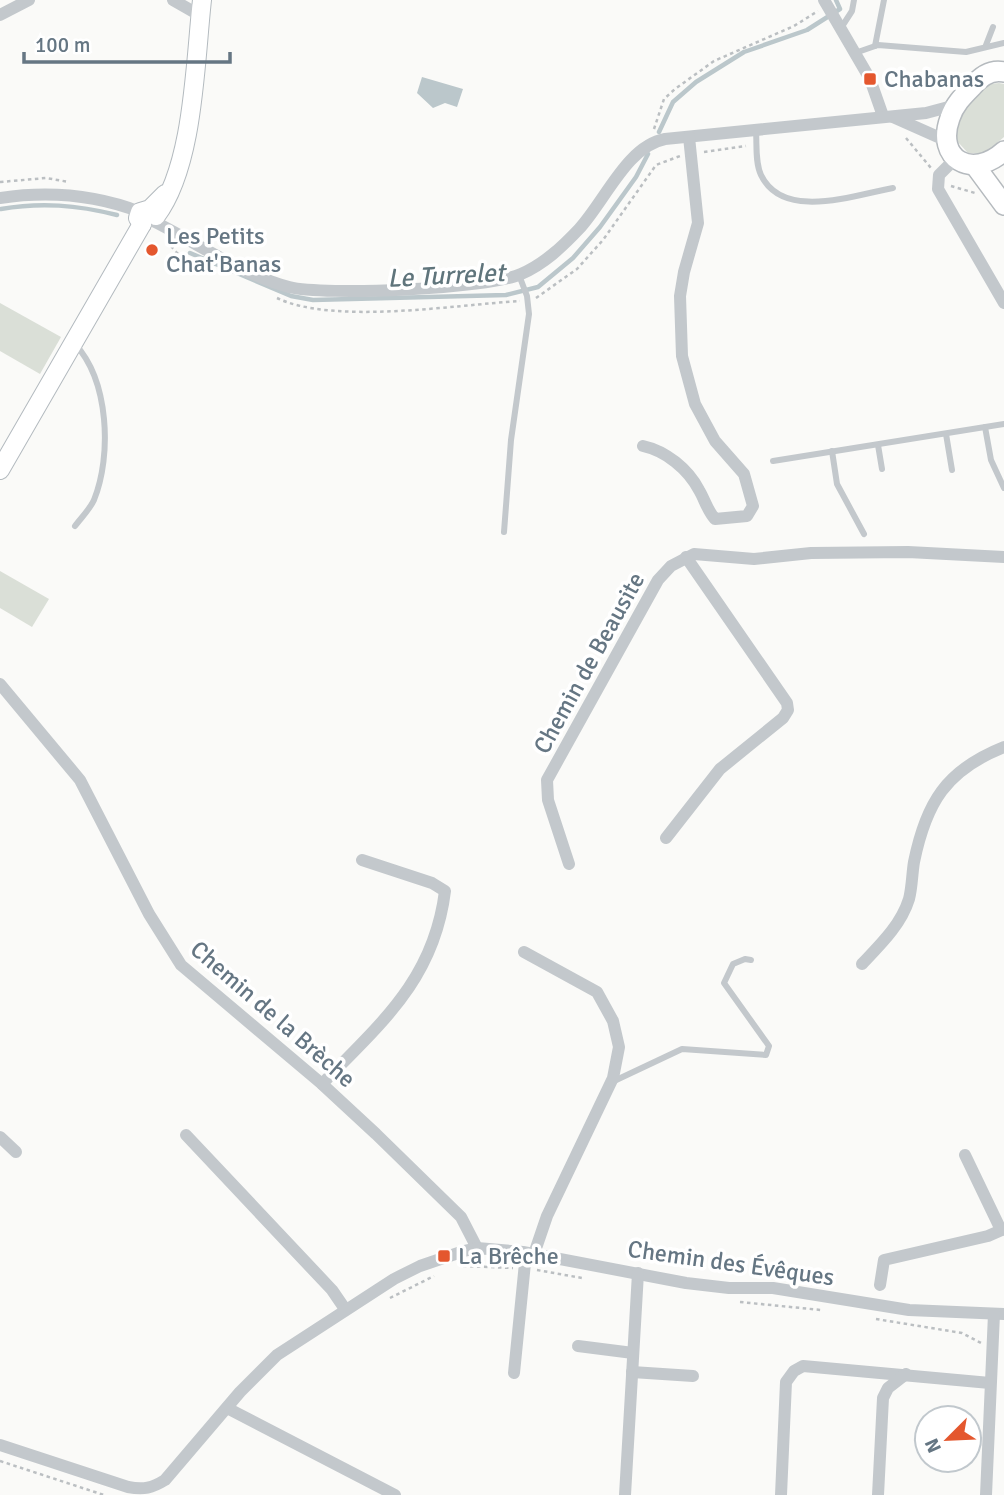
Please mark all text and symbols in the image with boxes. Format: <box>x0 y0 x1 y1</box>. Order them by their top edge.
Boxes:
scale bar <box>24 21 231 65</box>
text: 100 m <box>35 32 90 58</box>
place label: Chabanas <box>884 64 984 94</box>
marker: Chabanas <box>862 71 878 87</box>
place label: Les Petits Chat'Banas <box>166 221 281 279</box>
marker: Les Petits Chat'Banas <box>144 242 160 258</box>
water label: Le Turrelet <box>386 257 508 295</box>
street label: Chemin de Beausite <box>527 567 651 759</box>
street label: Chemin de la Brèche <box>184 934 362 1094</box>
street label: Chemin des Évêques <box>626 1234 836 1292</box>
place label: La Brêche <box>458 1241 559 1271</box>
marker: La Brêche <box>436 1248 452 1264</box>
north arrow <box>913 1404 983 1474</box>
text: N <box>920 1435 947 1456</box>

